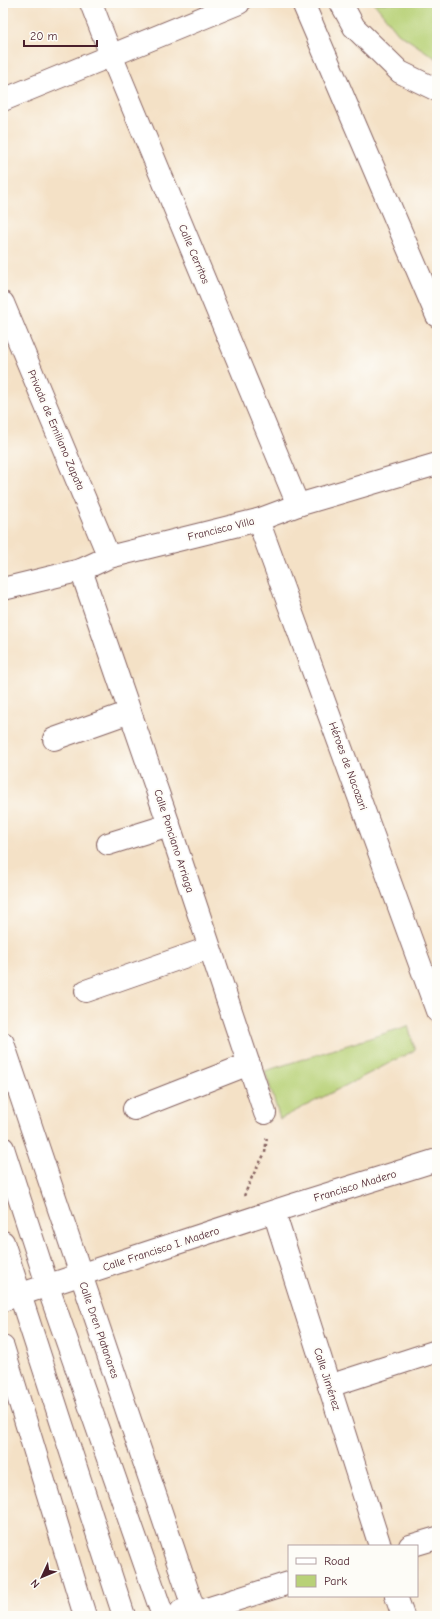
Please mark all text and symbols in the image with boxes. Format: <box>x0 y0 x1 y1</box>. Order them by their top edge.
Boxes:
scale bar <box>24 22 97 48</box>
text: 20 m <box>30 29 58 43</box>
street label: Calle Cerritos <box>176 222 212 286</box>
street label: Privada de Emiliano Zapata <box>25 368 87 492</box>
street label: Francisco Villa <box>186 514 256 544</box>
street label: Héroes de Nacozari <box>326 720 370 812</box>
street label: Calle Ponciano Arriaga <box>151 788 197 894</box>
street label: Francisco Madero <box>312 1167 398 1205</box>
street label: Calle Francisco I. Madero <box>101 1224 221 1274</box>
street label: Calle Dren Platanares <box>76 1280 122 1381</box>
street label: Calle Jiménez <box>311 1346 343 1412</box>
legend <box>288 1545 418 1597</box>
text: Road <box>324 1554 350 1568</box>
north arrow <box>22 1557 62 1597</box>
text: Park <box>324 1574 347 1588</box>
text: N <box>28 1576 42 1591</box>

